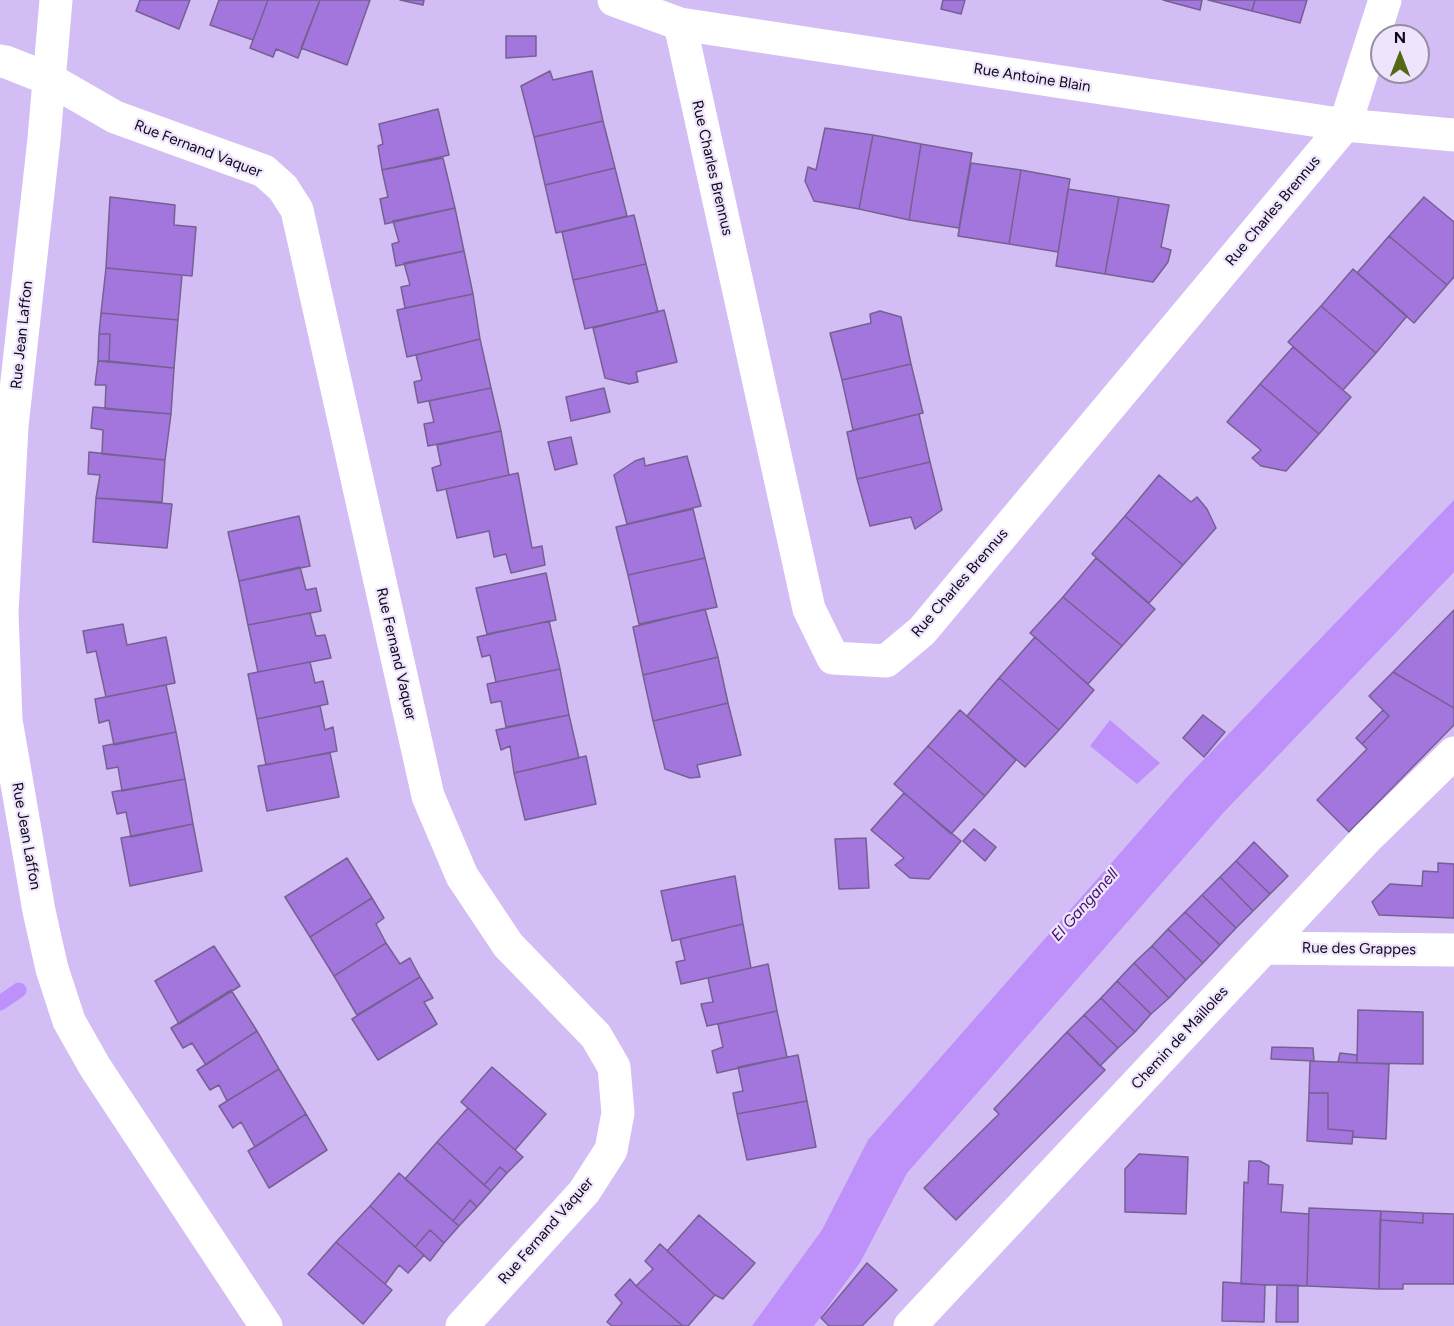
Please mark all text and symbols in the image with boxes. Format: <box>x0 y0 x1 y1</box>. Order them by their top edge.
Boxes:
north arrow <box>1370 24 1430 84</box>
text: N <box>1394 28 1406 47</box>
street label: Rue Antoine Blain <box>972 60 1092 96</box>
street label: Rue Charles Brennus <box>688 99 736 237</box>
street label: Rue Fernand Vaquer <box>131 116 265 182</box>
street label: Rue Charles Brennus <box>1222 152 1324 270</box>
street label: Rue Jean Laffon <box>7 280 37 390</box>
street label: Rue Charles Brennus <box>908 525 1012 641</box>
street label: Rue Fernand Vaquer <box>372 586 420 722</box>
street label: Rue Jean Laffon <box>8 781 44 891</box>
water label: El Ganganell <box>1047 865 1123 945</box>
street label: Rue des Grappes <box>1302 939 1416 959</box>
street label: Chemin de Mailloles <box>1128 983 1232 1093</box>
street label: Rue Fernand Vaquer <box>495 1174 597 1288</box>

